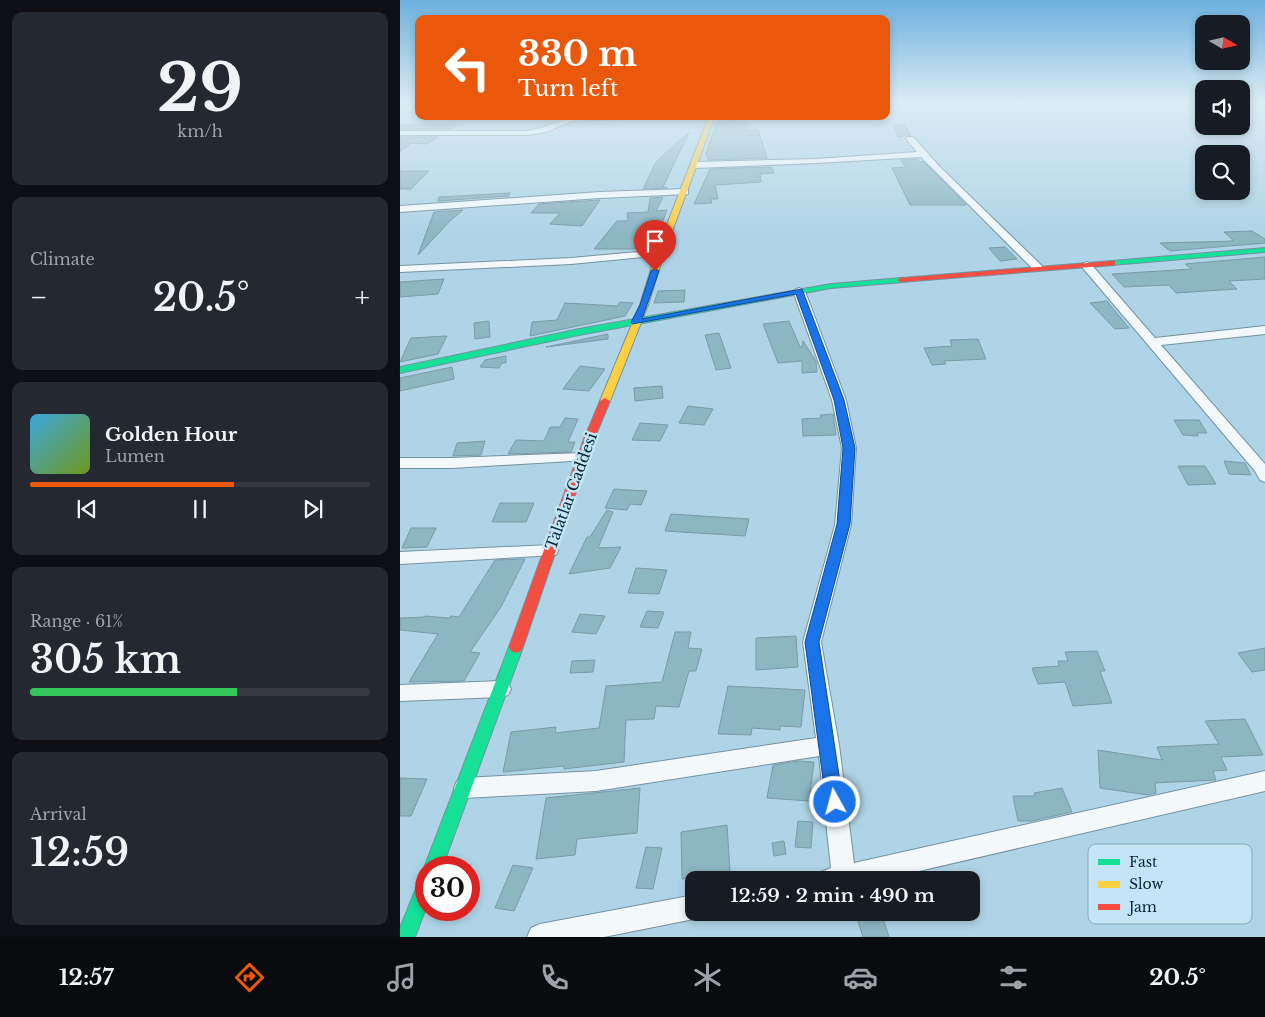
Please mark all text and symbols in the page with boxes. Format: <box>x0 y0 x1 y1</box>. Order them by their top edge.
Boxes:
north arrow <box>1195 15 1250 70</box>
map controls <box>1195 15 1250 200</box>
text: 330 m <box>518 32 637 75</box>
icon: left <box>435 35 500 100</box>
text: 29 <box>157 48 243 129</box>
text: Turn left <box>518 75 618 102</box>
button: sound <box>1195 80 1250 135</box>
text: km/h <box>177 121 223 141</box>
button: search <box>1195 145 1250 200</box>
pin <box>634 220 676 271</box>
icon: arrive <box>641 227 669 255</box>
text: Climate <box>30 249 95 269</box>
text: 20.5° <box>153 274 250 321</box>
text: − <box>30 280 48 315</box>
text: + <box>355 280 370 315</box>
text: Golden Hour <box>105 423 237 446</box>
street label: Talatlar Caddesi <box>541 430 601 552</box>
text: Lumen <box>105 446 165 466</box>
icon: previous <box>73 495 101 523</box>
icon: pause <box>186 495 214 523</box>
icon: next <box>299 495 327 523</box>
text: Range · 61% <box>30 611 123 631</box>
text: 305 km <box>30 636 181 683</box>
position arrow <box>808 775 860 827</box>
text: Arrival <box>30 804 87 824</box>
text: 12:59 <box>30 829 129 876</box>
legend <box>1088 844 1252 924</box>
text: Fast <box>1129 853 1158 871</box>
speed limit sign: 30 <box>415 856 480 921</box>
text: Slow <box>1129 875 1163 893</box>
text: 12:59 · 2 min · 490 m <box>730 884 935 907</box>
text: Jam <box>1127 898 1157 916</box>
icon: directions <box>232 960 267 995</box>
icon: music <box>384 960 419 995</box>
icon: phone <box>537 960 572 995</box>
icon: climate <box>690 960 725 995</box>
icon: car <box>843 960 878 995</box>
icon: filters <box>996 960 1031 995</box>
text: 12:57 <box>59 964 114 991</box>
text: 20.5° <box>1149 964 1206 991</box>

